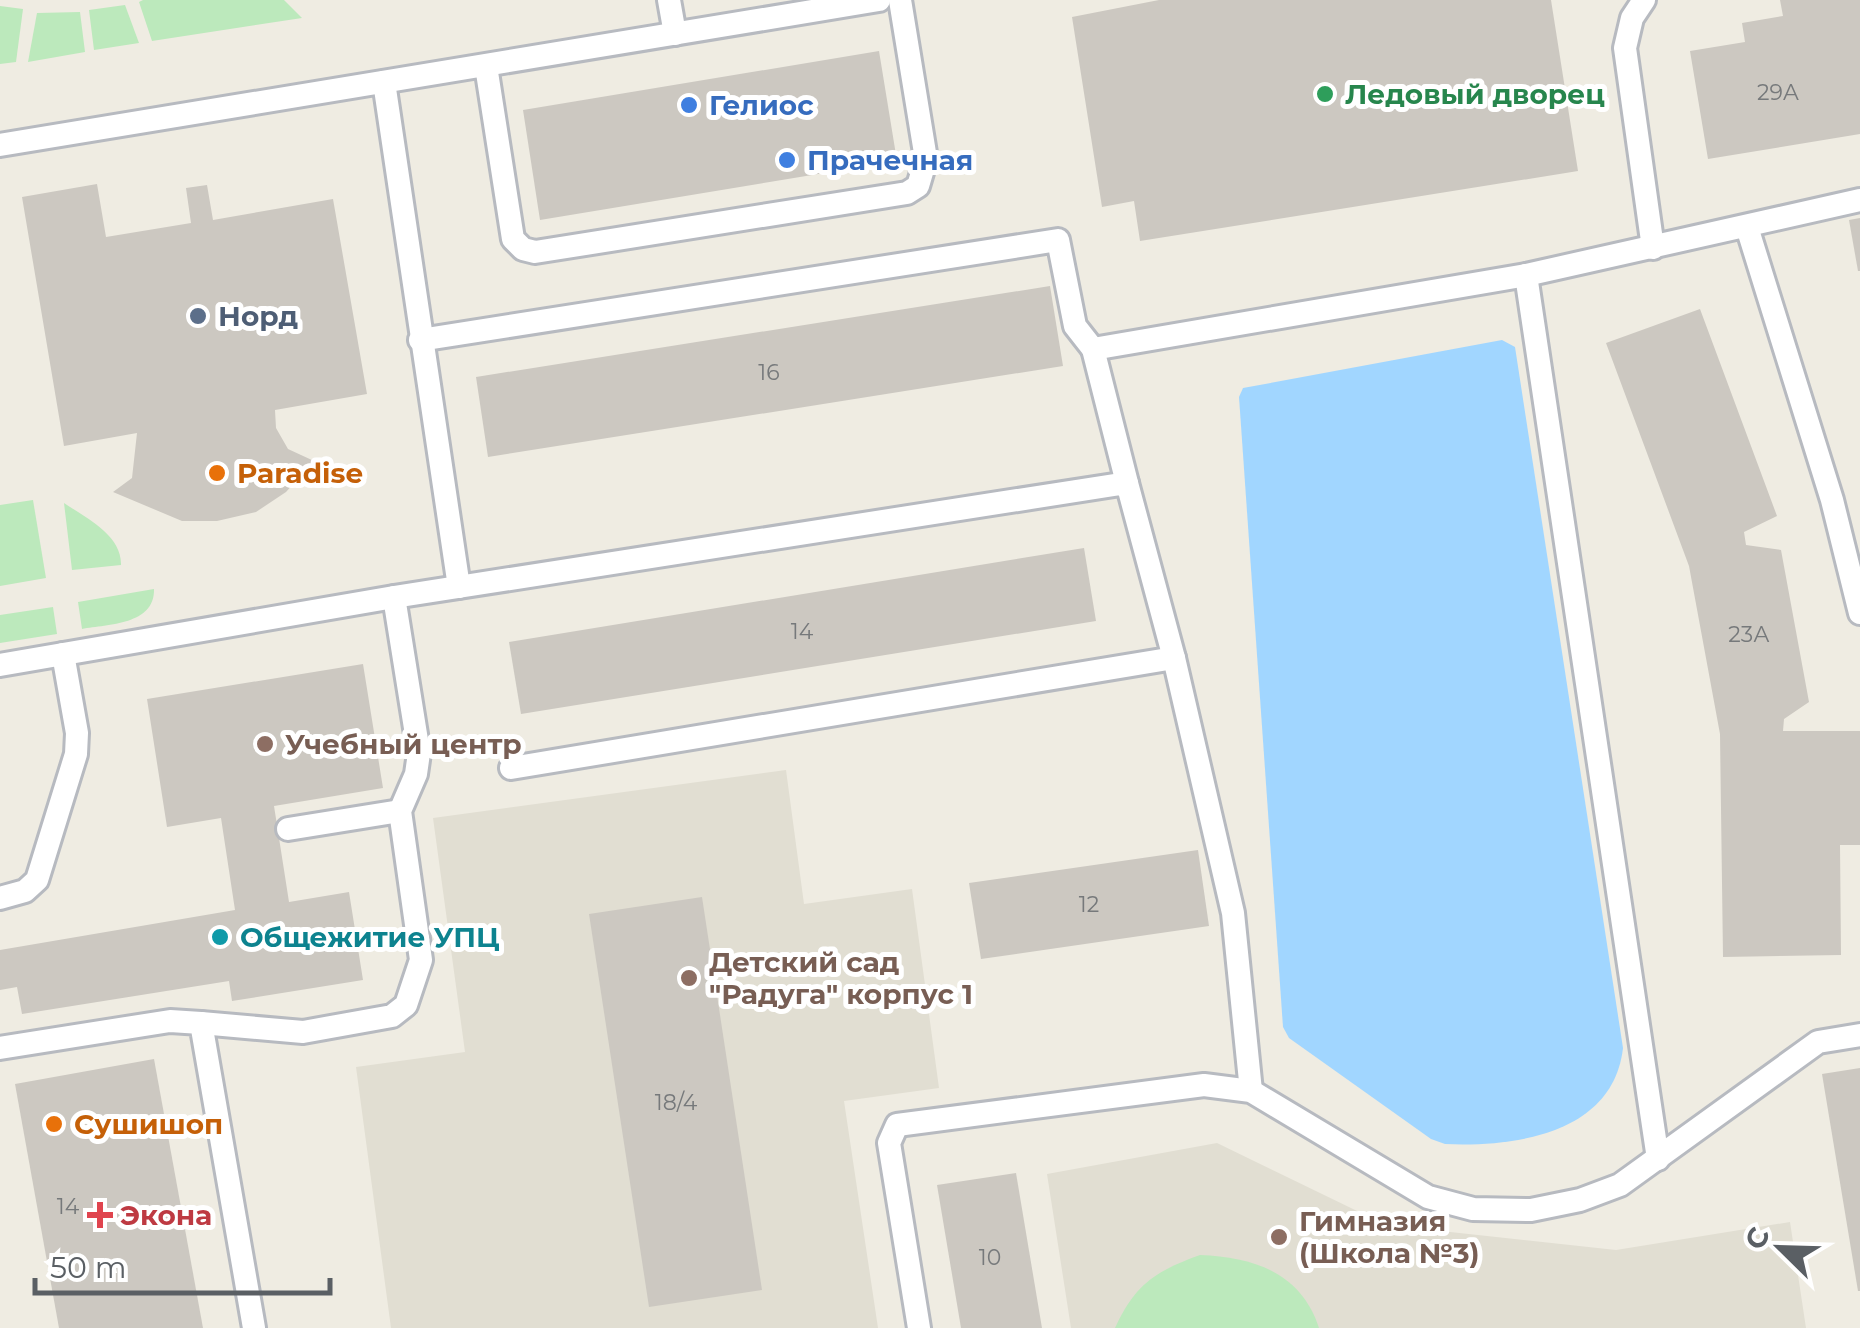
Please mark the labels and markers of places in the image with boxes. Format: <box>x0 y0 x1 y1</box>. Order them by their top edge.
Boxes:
place label: Ледовый дворец <box>1345 77 1605 111</box>
marker: Ледовый дворец <box>1314 83 1336 105</box>
place label: Гелиос <box>709 88 814 122</box>
marker: Гелиос <box>678 94 700 116</box>
place label: Прачечная <box>807 143 973 177</box>
marker: Прачечная <box>776 149 798 171</box>
place label: Норд <box>218 299 298 333</box>
marker: Норд <box>187 305 209 327</box>
place label: Paradise <box>237 456 363 490</box>
marker: Paradise <box>206 462 228 484</box>
place label: Учебный центр <box>285 727 522 761</box>
marker: Учебный центр <box>254 733 276 755</box>
place label: Общежитие УПЦ <box>240 920 500 954</box>
marker: Общежитие УПЦ <box>209 926 231 948</box>
place label: Детский сад "Радуга" корпус 1 <box>709 945 973 1011</box>
marker: Детский сад "Радуга" корпус 1 <box>678 967 700 989</box>
place label: Сушишоп <box>74 1107 223 1141</box>
marker: Сушишоп <box>43 1113 65 1135</box>
place label: Экона <box>120 1198 212 1232</box>
marker: Экона <box>89 1204 111 1226</box>
place label: Гимназия (Школа №3) <box>1299 1204 1480 1270</box>
marker: Гимназия (Школа №3) <box>1268 1226 1290 1248</box>

